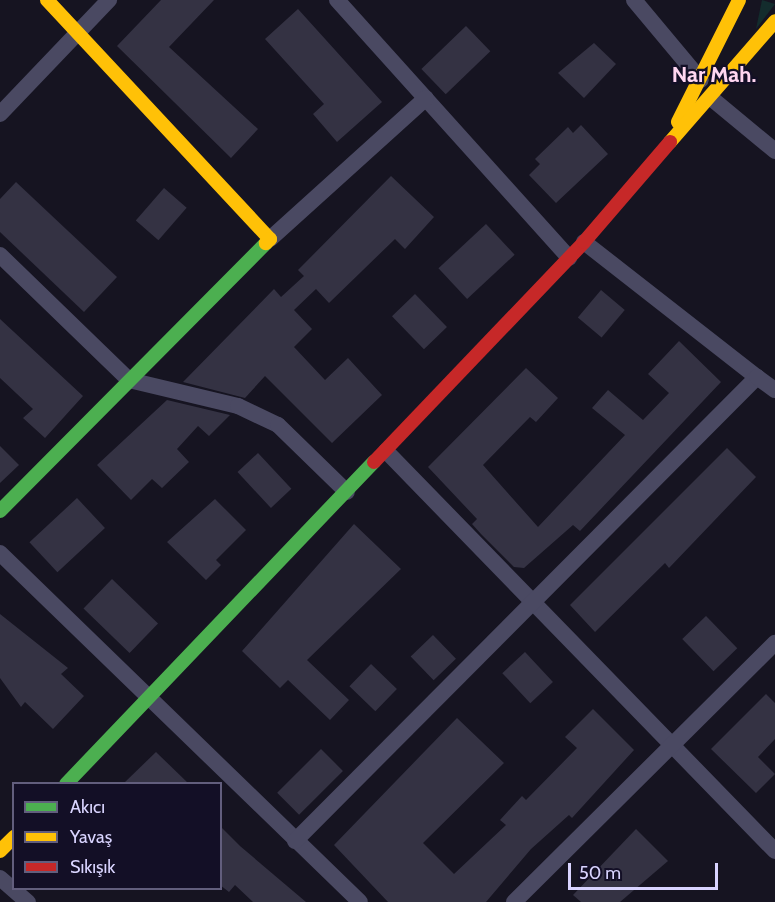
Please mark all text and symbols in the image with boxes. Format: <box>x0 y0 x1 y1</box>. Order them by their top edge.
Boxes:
district label: Nar Mah. <box>672 62 756 88</box>
legend <box>12 782 222 890</box>
text: Akıcı <box>70 796 105 818</box>
text: Yavaş <box>70 826 112 848</box>
scale bar <box>571 851 721 889</box>
text: Sıkışık <box>70 856 115 878</box>
text: 50 m <box>579 862 621 884</box>

